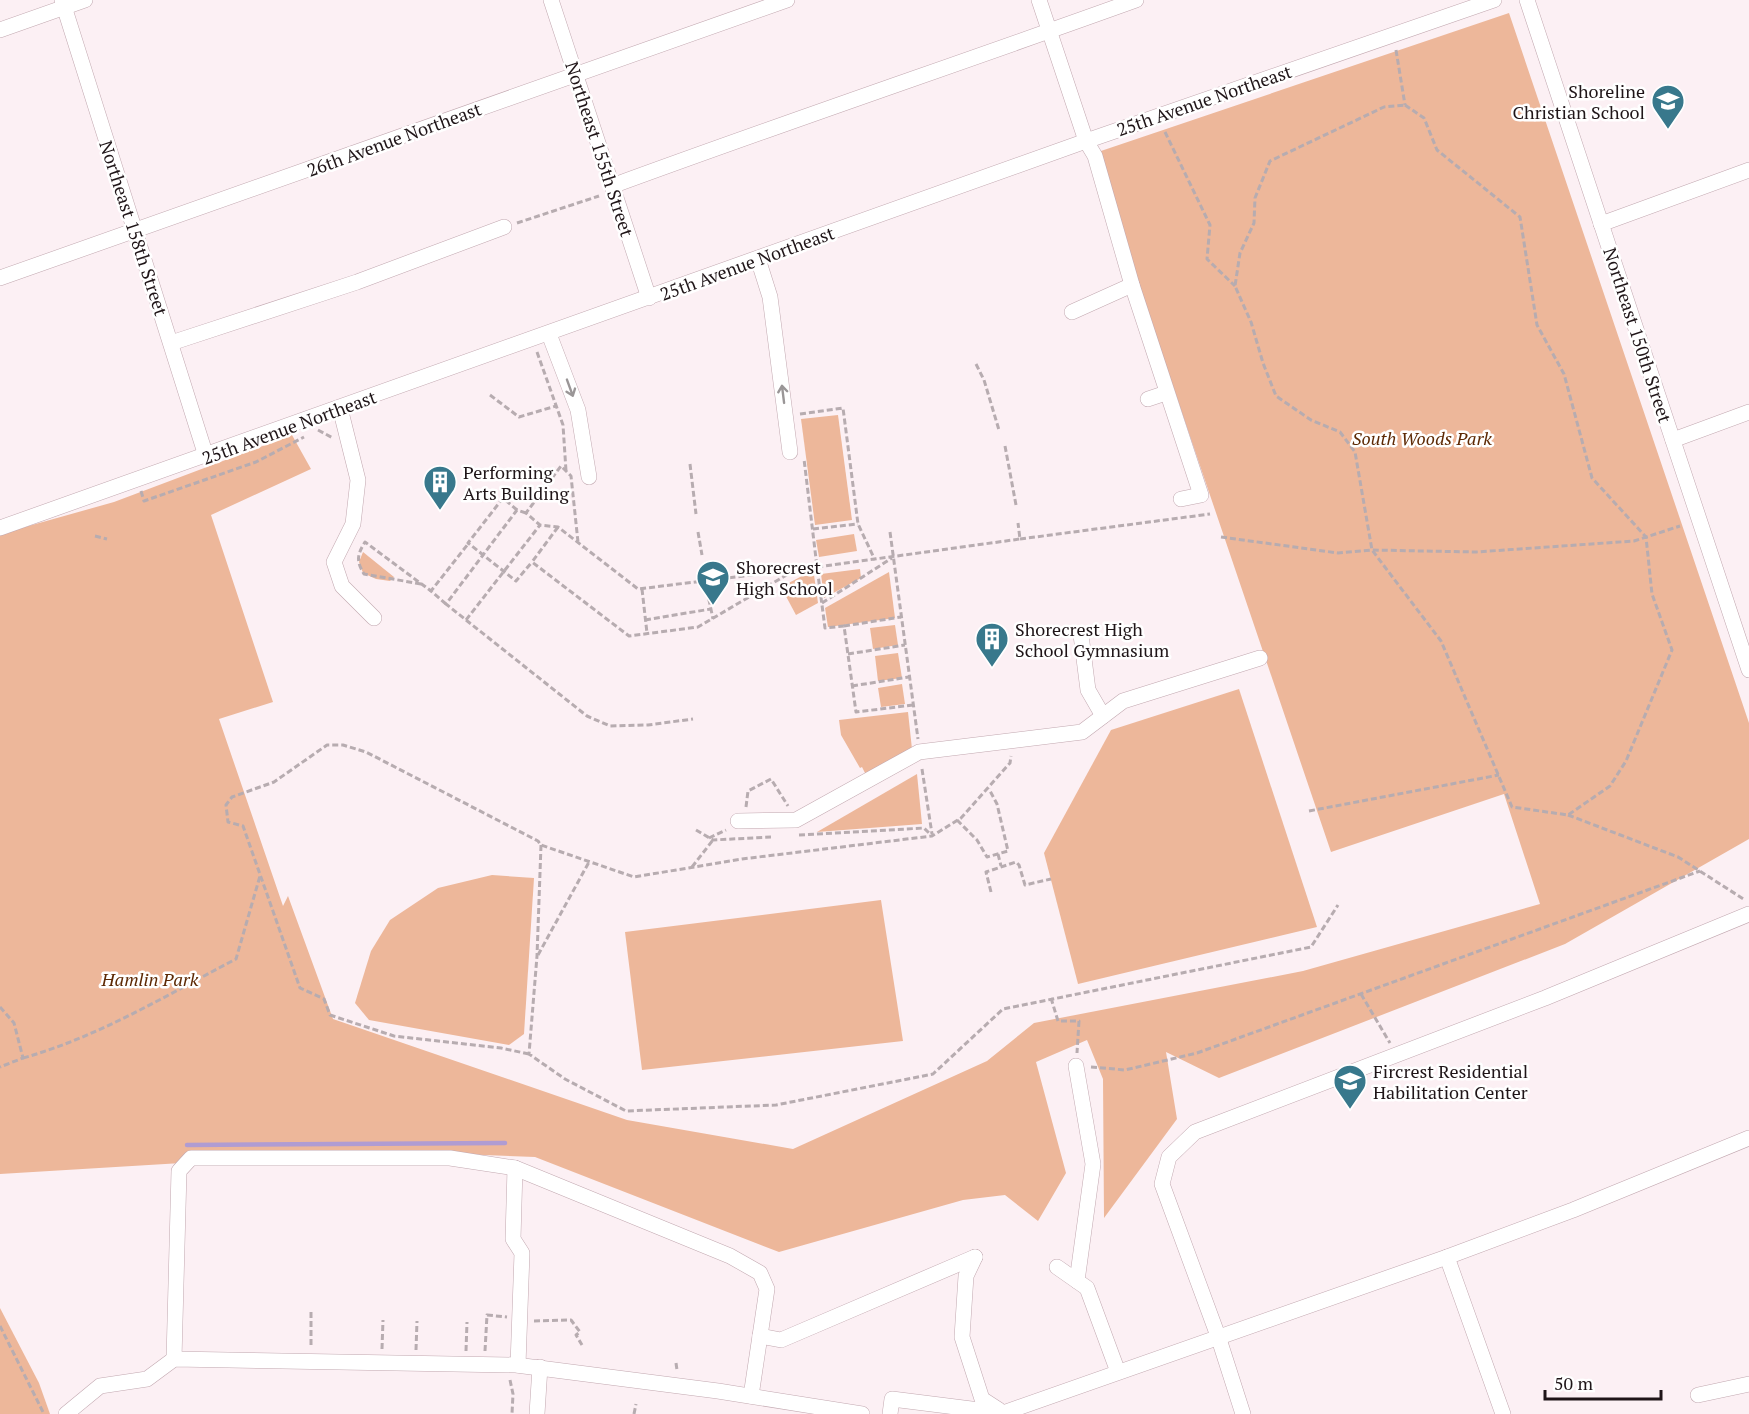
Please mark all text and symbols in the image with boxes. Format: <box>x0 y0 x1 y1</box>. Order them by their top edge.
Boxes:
street label: Northeast 155th Street <box>560 58 640 240</box>
street label: 25th Avenue Northeast <box>1113 59 1295 141</box>
place label: Shoreline Christian School <box>1513 79 1645 124</box>
school or university icon: Shoreline Christian School <box>1650 83 1686 130</box>
street label: 26th Avenue Northeast <box>304 96 485 182</box>
street label: Northeast 158th Street <box>94 137 174 319</box>
street label: 25th Avenue Northeast <box>657 220 838 306</box>
street label: Northeast 150th Street <box>1598 244 1678 426</box>
one-way arrow <box>565 379 576 397</box>
street label: 25th Avenue Northeast <box>199 384 380 470</box>
one-way arrow <box>777 384 788 404</box>
park label: South Woods Park <box>1352 426 1492 450</box>
place label: Performing Arts Building <box>463 460 569 505</box>
building icon: Performing Arts Building <box>422 464 458 511</box>
place label: Shorecrest High School <box>736 555 833 600</box>
school or university icon: Shorecrest High School <box>695 559 731 606</box>
place label: Shorecrest High School Gymnasium <box>1015 617 1170 662</box>
building icon: Shorecrest High School Gymnasium <box>974 621 1010 668</box>
park label: Hamlin Park <box>101 967 199 991</box>
place label: Fircrest Residential Habilitation Center <box>1373 1059 1528 1104</box>
school or university icon: Fircrest Residential Habilitation Center <box>1332 1063 1368 1110</box>
scale bar <box>1545 1363 1660 1401</box>
text: 50 m <box>1554 1371 1594 1395</box>

